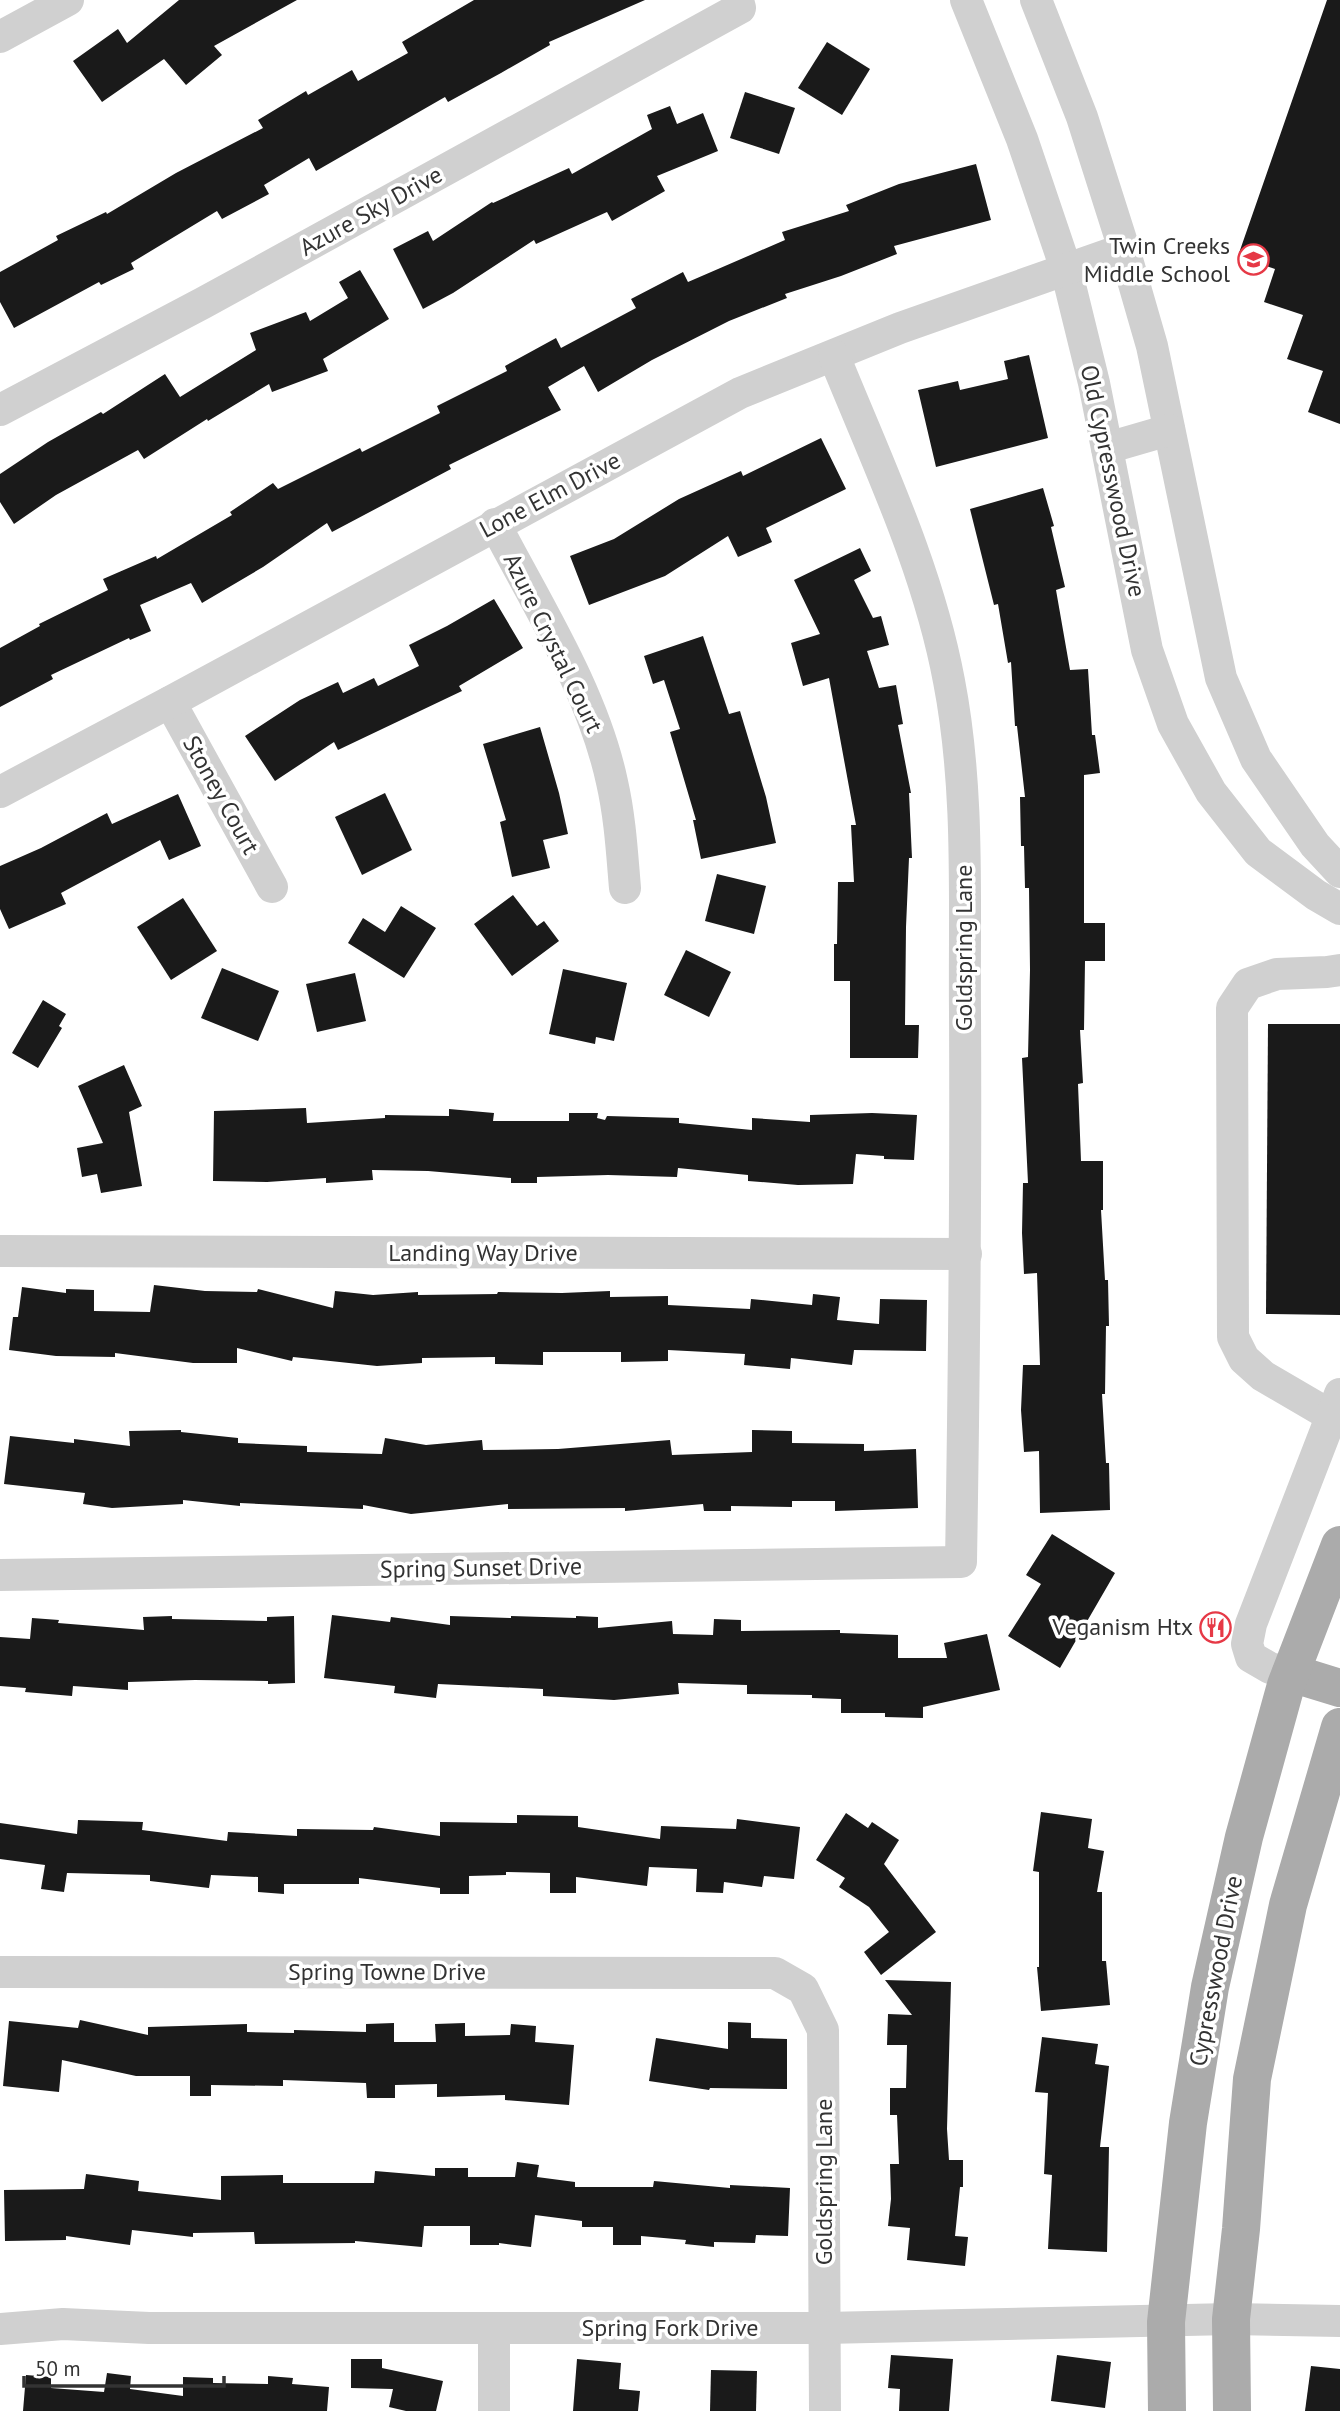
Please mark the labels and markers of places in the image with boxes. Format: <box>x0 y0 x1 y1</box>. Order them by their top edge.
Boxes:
place label: Twin Creeks Middle School <box>1084 230 1230 289</box>
school or university icon: Twin Creeks Middle School <box>1236 243 1270 277</box>
restaurant icon: Veganism Htx <box>1199 1610 1233 1644</box>
place label: Veganism Htx <box>1051 1611 1193 1642</box>

